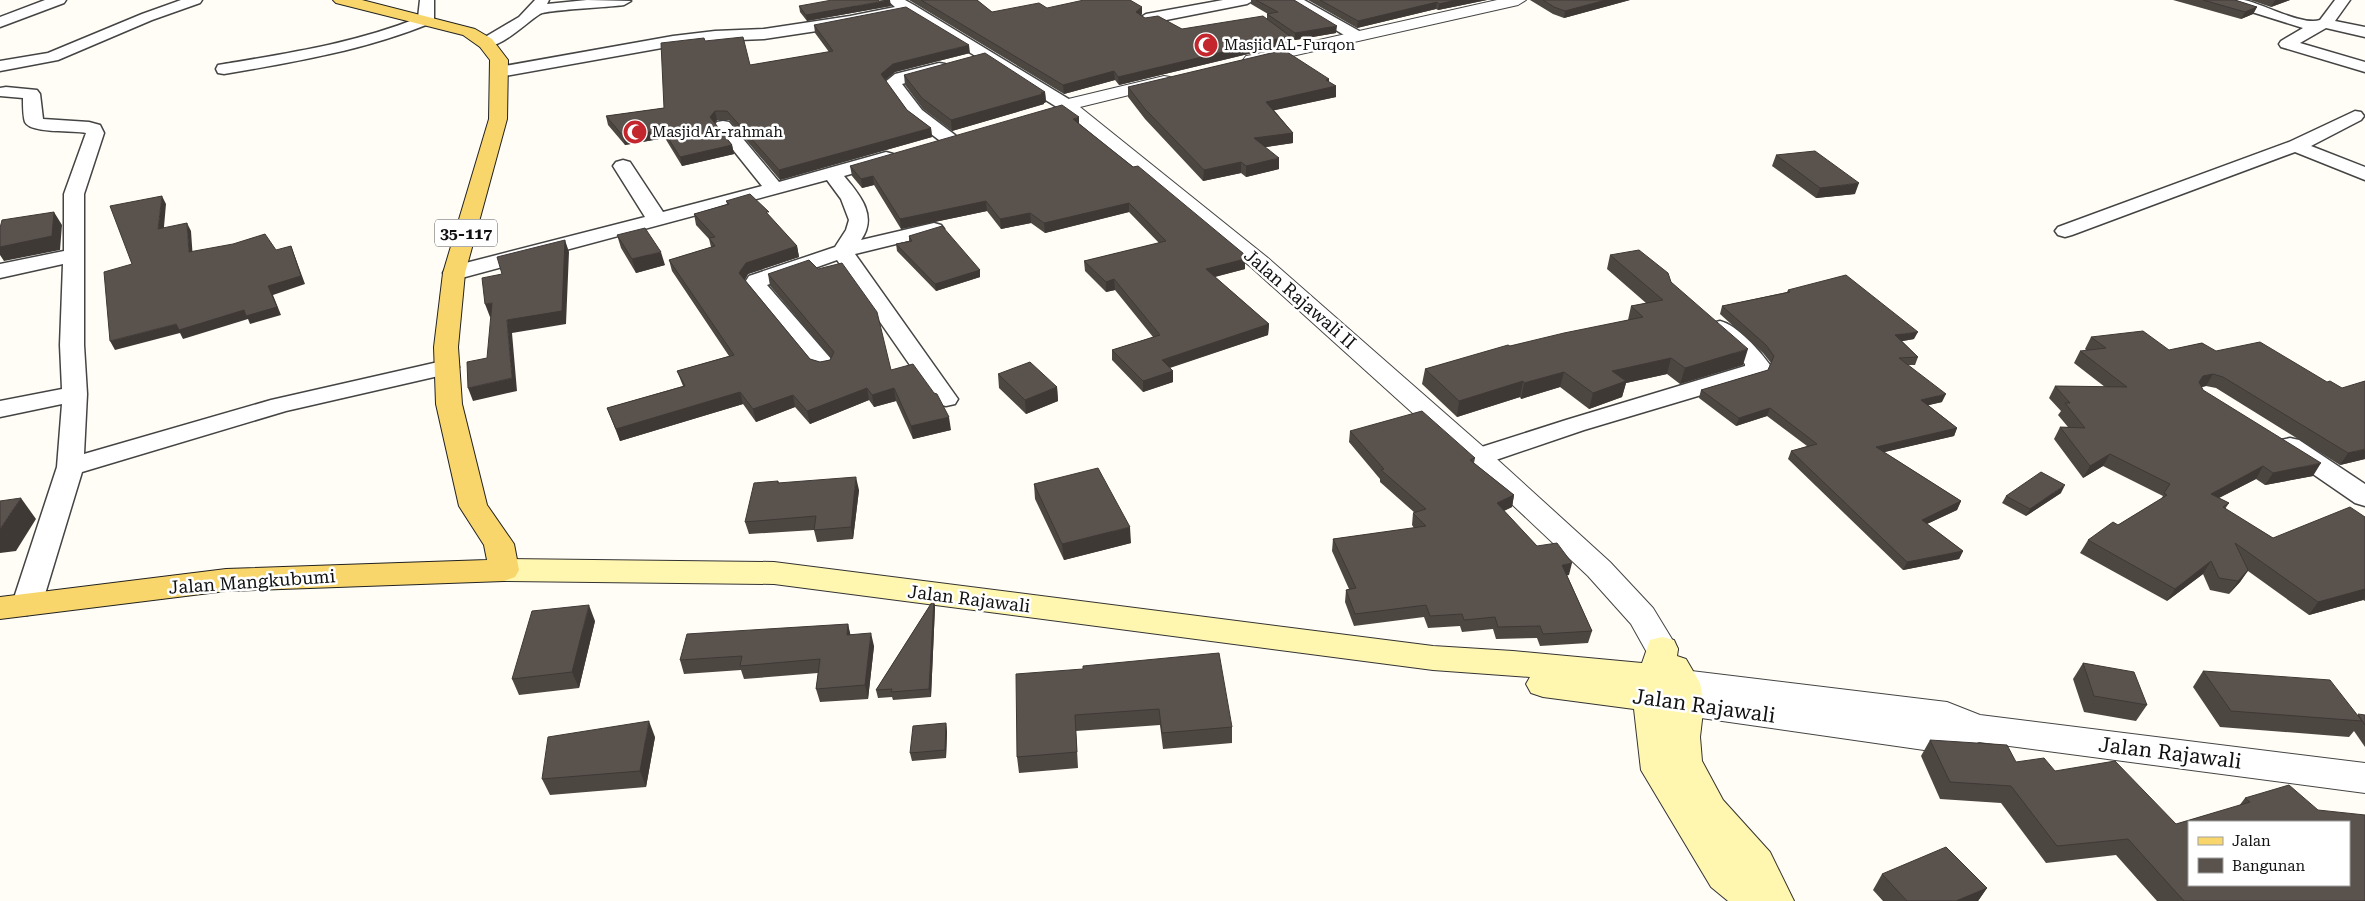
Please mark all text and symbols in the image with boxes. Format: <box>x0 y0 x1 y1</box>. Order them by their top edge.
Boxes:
mosque icon: Masjid AL-Furqon <box>1193 32 1219 58</box>
place label: Masjid AL-Furqon <box>1224 36 1355 54</box>
mosque icon: Masjid Ar-rahmah <box>622 119 648 145</box>
place label: Masjid Ar-rahmah <box>652 123 783 141</box>
road number: 35-117 <box>435 220 497 247</box>
street label: Jalan Rajawali II <box>1240 244 1361 353</box>
street label: Jalan Mangkubumi <box>168 565 336 598</box>
street label: Jalan Rajawali <box>907 581 1032 616</box>
street label: Jalan Rajawali <box>1631 684 1777 728</box>
street label: Jalan Rajawali <box>2097 732 2243 774</box>
legend <box>2188 821 2350 886</box>
text: Jalan <box>2232 832 2271 850</box>
text: Bangunan <box>2232 857 2305 875</box>

